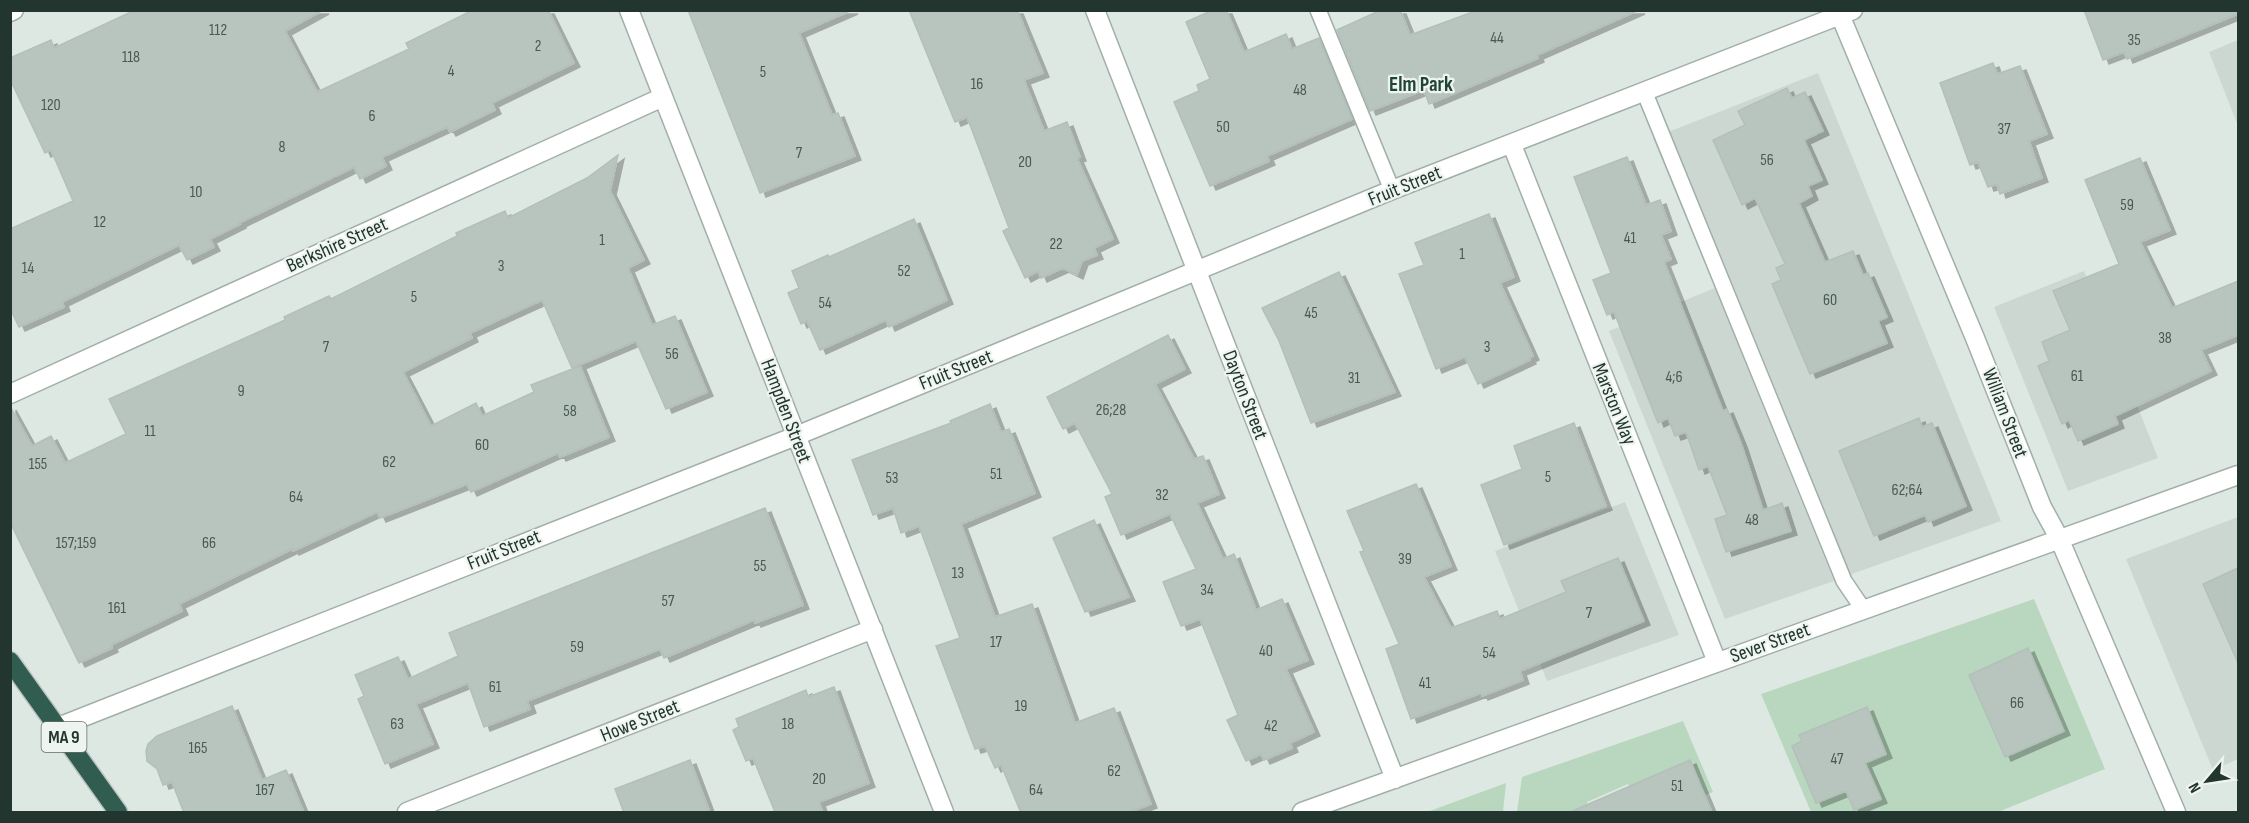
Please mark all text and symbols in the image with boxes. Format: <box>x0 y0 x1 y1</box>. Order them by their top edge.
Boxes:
house number: 112 <box>209 21 227 40</box>
house number: 44 <box>1490 29 1504 48</box>
house number: 35 <box>2127 31 2141 50</box>
house number: 2 <box>535 37 541 56</box>
house number: 118 <box>122 48 140 67</box>
house number: 4 <box>448 62 455 81</box>
house number: 5 <box>760 63 766 82</box>
district label: Elm Park <box>1389 72 1453 97</box>
house number: 16 <box>971 75 983 94</box>
house number: 48 <box>1293 81 1307 100</box>
house number: 120 <box>41 96 61 115</box>
house number: 6 <box>368 107 376 126</box>
house number: 50 <box>1216 118 1230 137</box>
house number: 37 <box>1997 120 2011 139</box>
house number: 8 <box>278 138 286 157</box>
house number: 7 <box>796 144 803 163</box>
house number: 56 <box>1760 151 1774 170</box>
house number: 20 <box>1018 153 1032 172</box>
street label: Fruit Street <box>1365 160 1445 212</box>
house number: 10 <box>190 183 202 202</box>
house number: 59 <box>2120 196 2134 215</box>
street label: Berkshire Street <box>283 212 391 278</box>
house number: 12 <box>94 213 106 232</box>
house number: 41 <box>1624 229 1637 248</box>
house number: 1 <box>599 231 605 250</box>
house number: 22 <box>1049 235 1063 254</box>
house number: 1 <box>1459 245 1465 264</box>
house number: 3 <box>498 257 504 276</box>
house number: 14 <box>22 259 34 278</box>
house number: 52 <box>897 262 911 281</box>
house number: 5 <box>411 288 417 307</box>
house number: 60 <box>1823 291 1837 310</box>
house number: 54 <box>818 294 832 313</box>
house number: 45 <box>1304 304 1318 323</box>
house number: 38 <box>2158 329 2172 348</box>
house number: 7 <box>323 338 330 357</box>
house number: 3 <box>1484 338 1490 357</box>
street label: Fruit Street <box>916 344 996 396</box>
house number: 56 <box>665 345 679 364</box>
street label: Dayton Street <box>1217 347 1273 443</box>
street label: Hampden Street <box>755 356 817 466</box>
street label: Marston Way <box>1587 360 1641 449</box>
street label: William Street <box>1977 365 2033 461</box>
house number: 61 <box>2071 367 2084 386</box>
house number: 4;6 <box>1666 368 1682 387</box>
house number: 31 <box>1348 369 1361 388</box>
house number: 9 <box>237 382 245 401</box>
house number: 26;28 <box>1096 401 1126 420</box>
house number: 58 <box>563 402 577 421</box>
house number: 11 <box>144 422 156 441</box>
house number: 60 <box>475 436 489 455</box>
house number: 62 <box>382 453 396 472</box>
house number: 155 <box>29 455 47 474</box>
house number: 51 <box>990 465 1002 484</box>
house number: 5 <box>1545 468 1551 487</box>
house number: 53 <box>885 469 899 488</box>
house number: 62;64 <box>1892 481 1923 500</box>
house number: 32 <box>1155 486 1169 505</box>
house number: 64 <box>289 488 303 507</box>
house number: 48 <box>1745 511 1759 530</box>
street label: Fruit Street <box>464 524 544 576</box>
house number: 157;159 <box>56 534 96 553</box>
house number: 66 <box>202 534 216 553</box>
house number: 39 <box>1398 550 1412 569</box>
house number: 55 <box>754 557 766 576</box>
house number: 13 <box>952 564 964 583</box>
house number: 34 <box>1200 581 1214 600</box>
house number: 57 <box>662 592 675 611</box>
house number: 161 <box>108 599 126 618</box>
house number: 7 <box>1586 604 1593 623</box>
street label: Sever Street <box>1727 617 1813 669</box>
house number: 17 <box>990 633 1003 652</box>
house number: 59 <box>570 638 584 657</box>
house number: 40 <box>1259 642 1273 661</box>
house number: 54 <box>1482 644 1496 663</box>
house number: 41 <box>1419 674 1432 693</box>
house number: 61 <box>489 678 502 697</box>
street label: Howe Street <box>597 694 683 748</box>
house number: 66 <box>2010 694 2024 713</box>
house number: 19 <box>1015 697 1027 716</box>
house number: 63 <box>390 715 404 734</box>
house number: 18 <box>782 715 794 734</box>
house number: 42 <box>1264 717 1278 736</box>
road number: MA 9 <box>42 722 86 752</box>
house number: 165 <box>188 739 208 758</box>
house number: 47 <box>1831 750 1844 769</box>
north arrow <box>2177 751 2237 811</box>
house number: 62 <box>1107 762 1121 781</box>
house number: 20 <box>812 770 826 789</box>
house number: 51 <box>1671 777 1683 796</box>
text: N <box>2185 779 2206 796</box>
house number: 167 <box>255 781 275 800</box>
house number: 64 <box>1029 781 1043 800</box>

